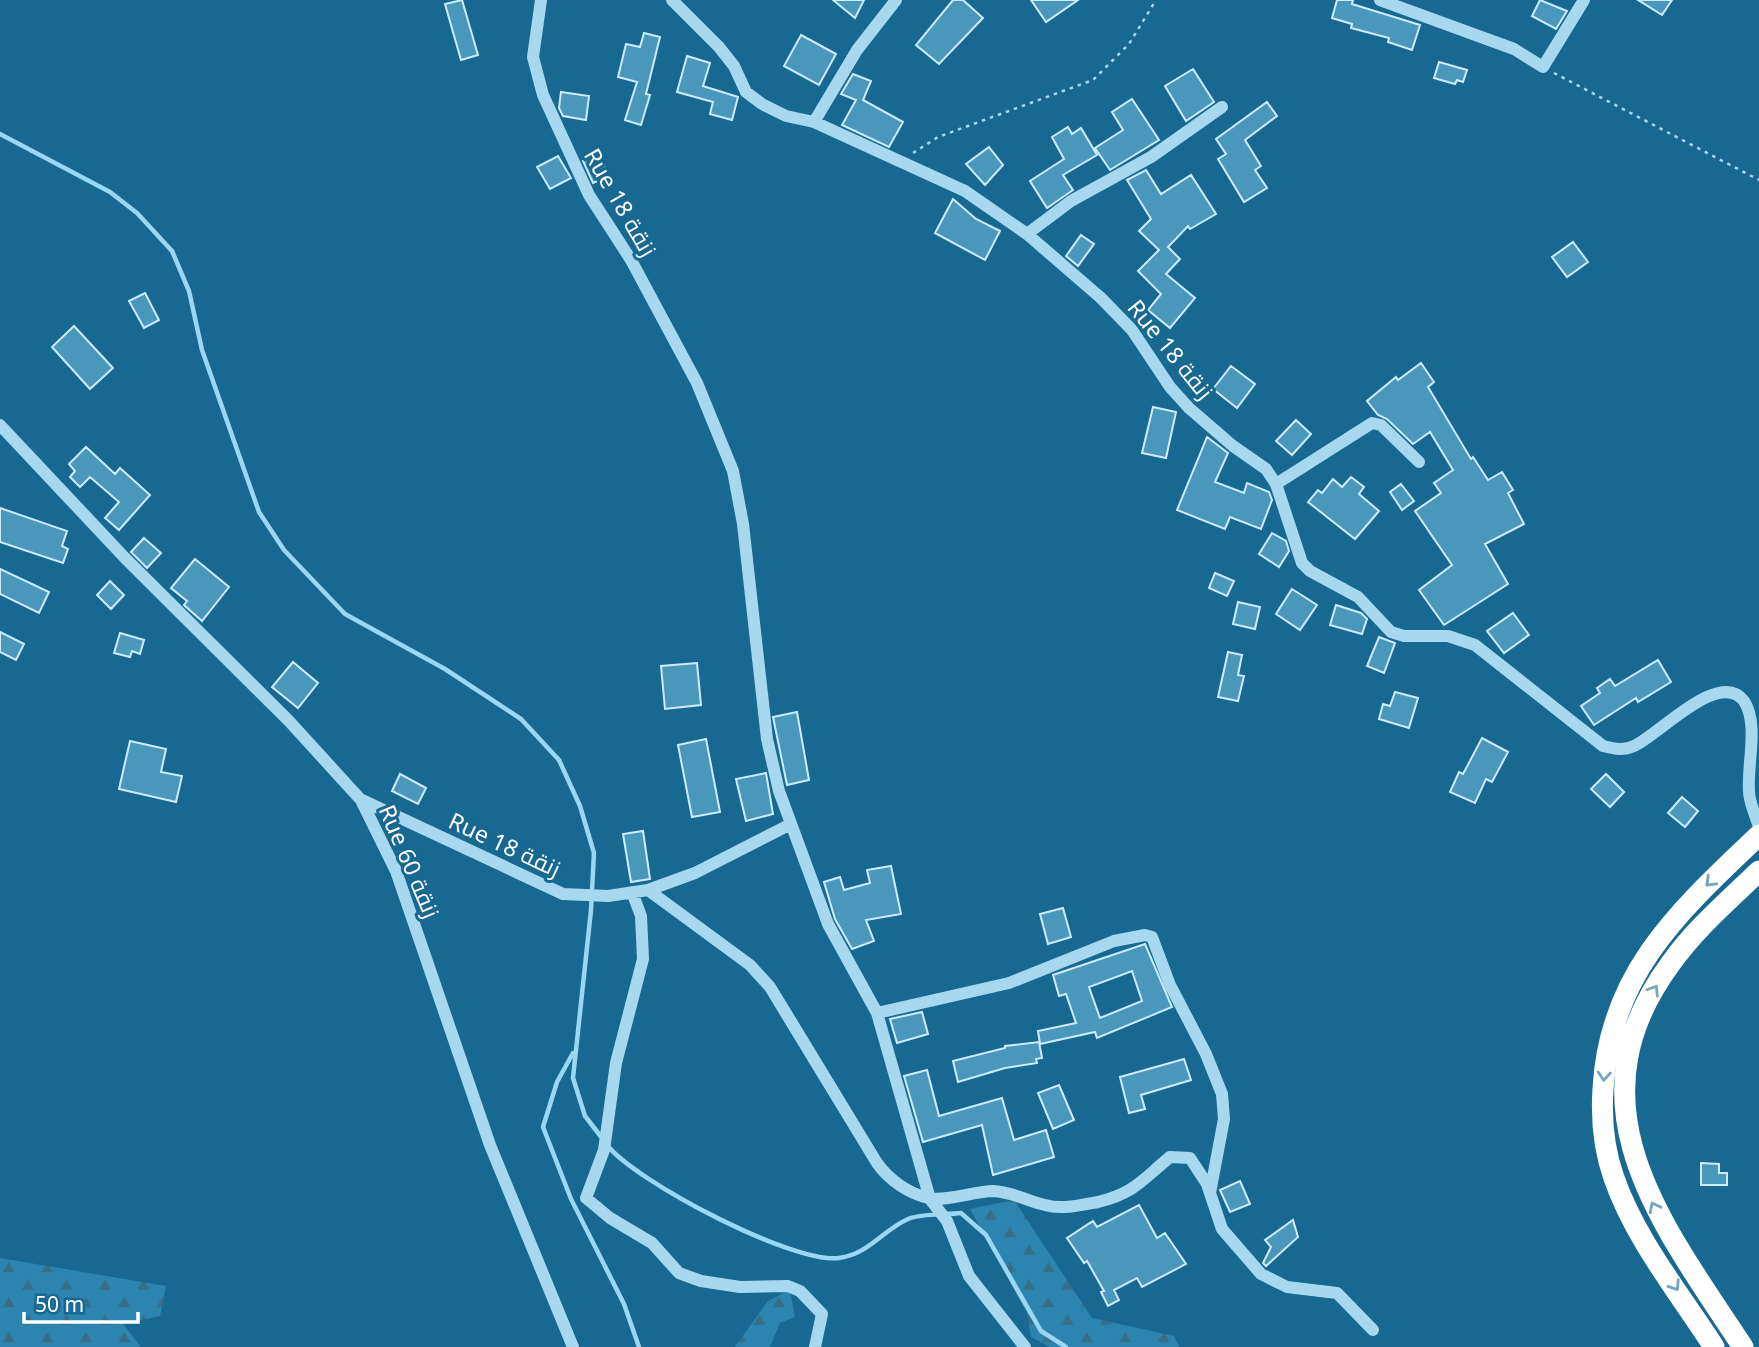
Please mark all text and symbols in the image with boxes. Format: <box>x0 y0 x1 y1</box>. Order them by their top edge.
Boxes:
street label: Rue 18 زنقة <box>577 142 665 262</box>
street label: Rue 18 زنقة <box>1121 292 1221 406</box>
street label: Rue 60 زنقة <box>372 800 448 922</box>
street label: Rue 18 زنقة <box>444 804 566 884</box>
one-way arrow <box>1705 873 1718 886</box>
one-way arrow <box>1645 984 1658 997</box>
one-way arrow <box>1597 1071 1612 1082</box>
one-way arrow <box>1649 1201 1662 1214</box>
one-way arrow <box>1666 1279 1679 1292</box>
scale bar <box>24 1280 138 1324</box>
text: 50 m <box>35 1290 84 1318</box>

